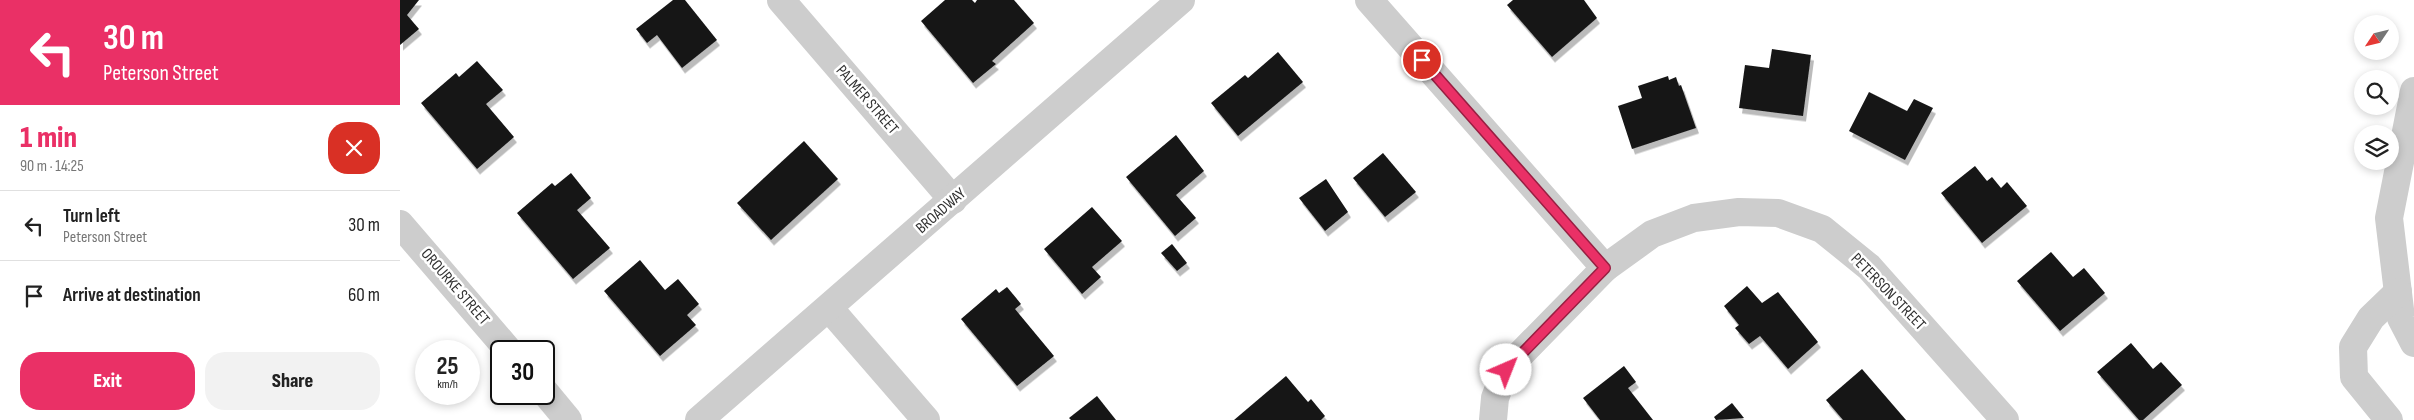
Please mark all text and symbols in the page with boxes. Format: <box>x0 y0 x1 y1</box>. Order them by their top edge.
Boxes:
north arrow <box>2354 15 2399 60</box>
map controls <box>2354 15 2399 170</box>
text: 30 m <box>103 17 164 60</box>
icon: left <box>20 20 85 85</box>
pin <box>1401 39 1443 81</box>
icon: arrive <box>1408 46 1436 74</box>
text: Peterson Street <box>103 60 219 87</box>
street label: PALMER STREET <box>832 62 903 139</box>
button: search <box>2354 70 2399 115</box>
text: 1 min <box>20 120 77 156</box>
button: close <box>328 122 380 174</box>
button: layers <box>2354 125 2399 170</box>
text: 90 m · 14:25 <box>20 157 84 176</box>
street label: BROADWAY <box>912 184 970 238</box>
text: Turn left <box>63 205 120 228</box>
icon: left <box>20 212 48 240</box>
text: 30 m <box>348 214 380 237</box>
text: Peterson Street <box>63 228 147 247</box>
street label: OROURKE STREET <box>417 245 494 329</box>
street label: PETERSON STREET <box>1847 250 1930 335</box>
icon: arrive <box>20 282 48 310</box>
text: Arrive at destination <box>63 284 201 307</box>
text: 60 m <box>348 284 380 307</box>
speed limit sign: 30 <box>490 340 555 405</box>
position arrow <box>1479 343 1531 395</box>
text: 25 <box>437 351 458 382</box>
button: Exit <box>20 352 195 410</box>
button: Share <box>205 352 380 410</box>
text: km/h <box>437 377 458 392</box>

